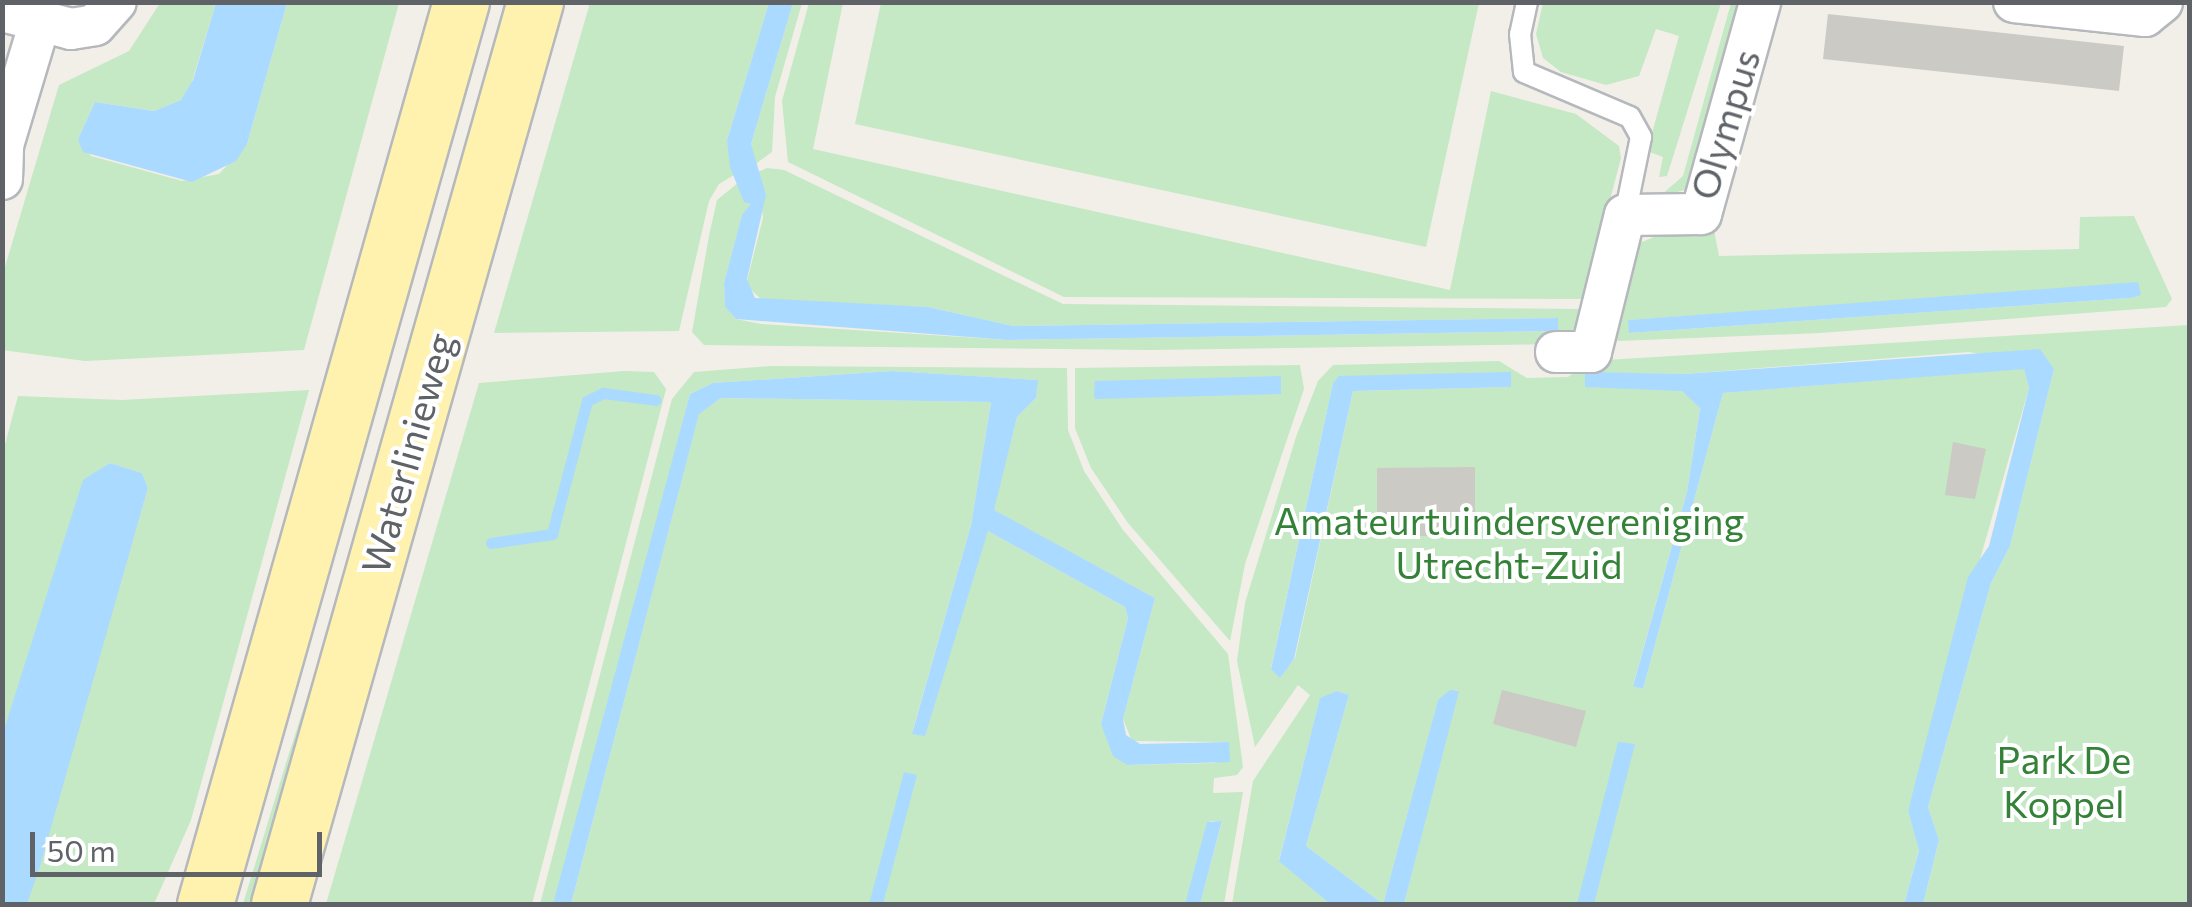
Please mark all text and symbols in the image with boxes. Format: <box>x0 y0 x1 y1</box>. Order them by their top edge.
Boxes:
street label: Olympus <box>1680 43 1768 205</box>
street label: Waterlinieweg <box>351 327 463 579</box>
park label: Amateurtuindersvereniging Utrecht-Zuid <box>1274 497 1744 586</box>
park label: Park De Koppel <box>1997 736 2131 826</box>
scale bar <box>35 812 328 874</box>
text: 50 m <box>47 831 116 868</box>

